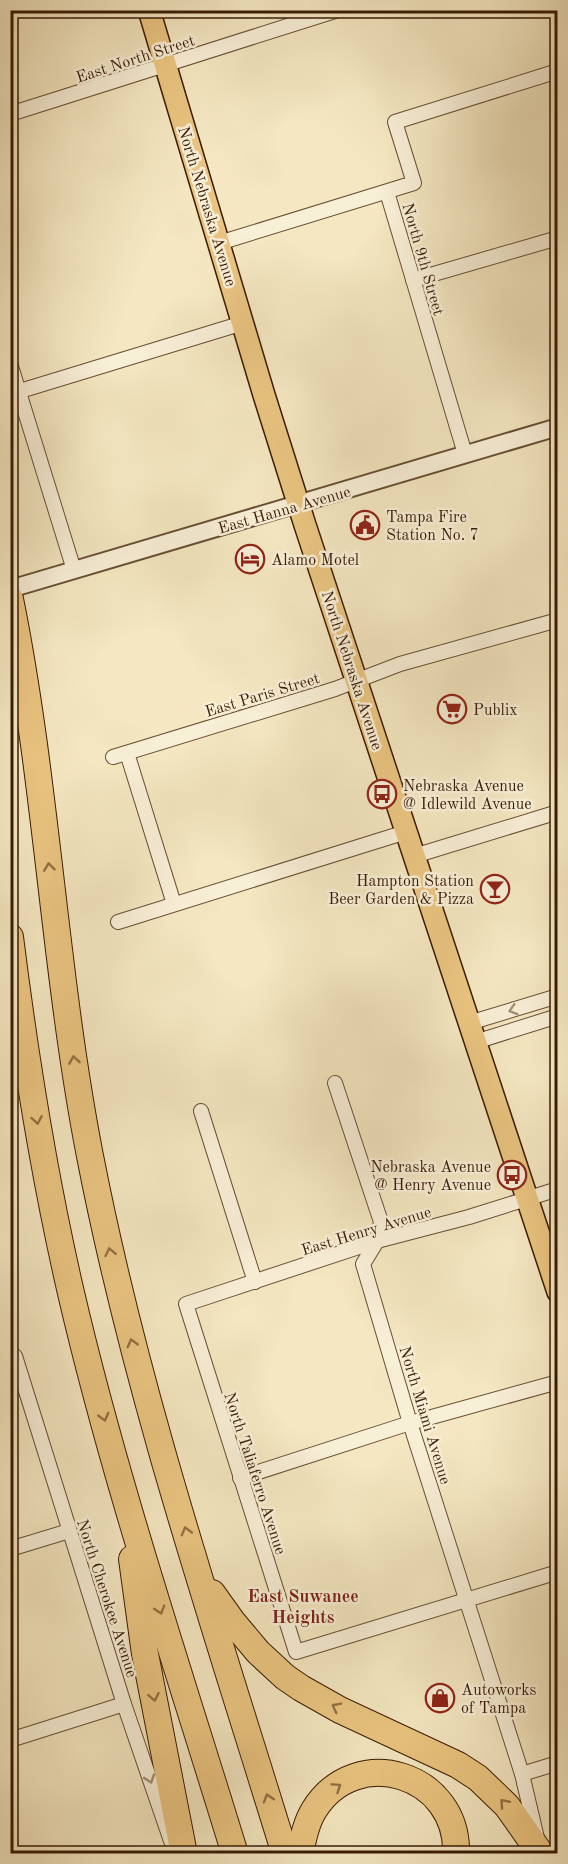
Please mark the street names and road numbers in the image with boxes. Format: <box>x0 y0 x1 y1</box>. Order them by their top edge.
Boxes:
street label: East North Street <box>74 33 197 87</box>
street label: North Nebraska Avenue <box>174 125 238 288</box>
street label: North 9th Street <box>398 202 446 318</box>
street label: East Hanna Avenue <box>217 484 353 537</box>
street label: North Nebraska Avenue <box>318 589 384 752</box>
street label: East Paris Street <box>203 671 322 721</box>
street label: East Henry Avenue <box>300 1205 433 1259</box>
street label: North Miami Avenue <box>395 1345 453 1487</box>
street label: North Taliaferro Avenue <box>220 1390 288 1557</box>
street label: North Cherokee Avenue <box>73 1518 139 1680</box>

